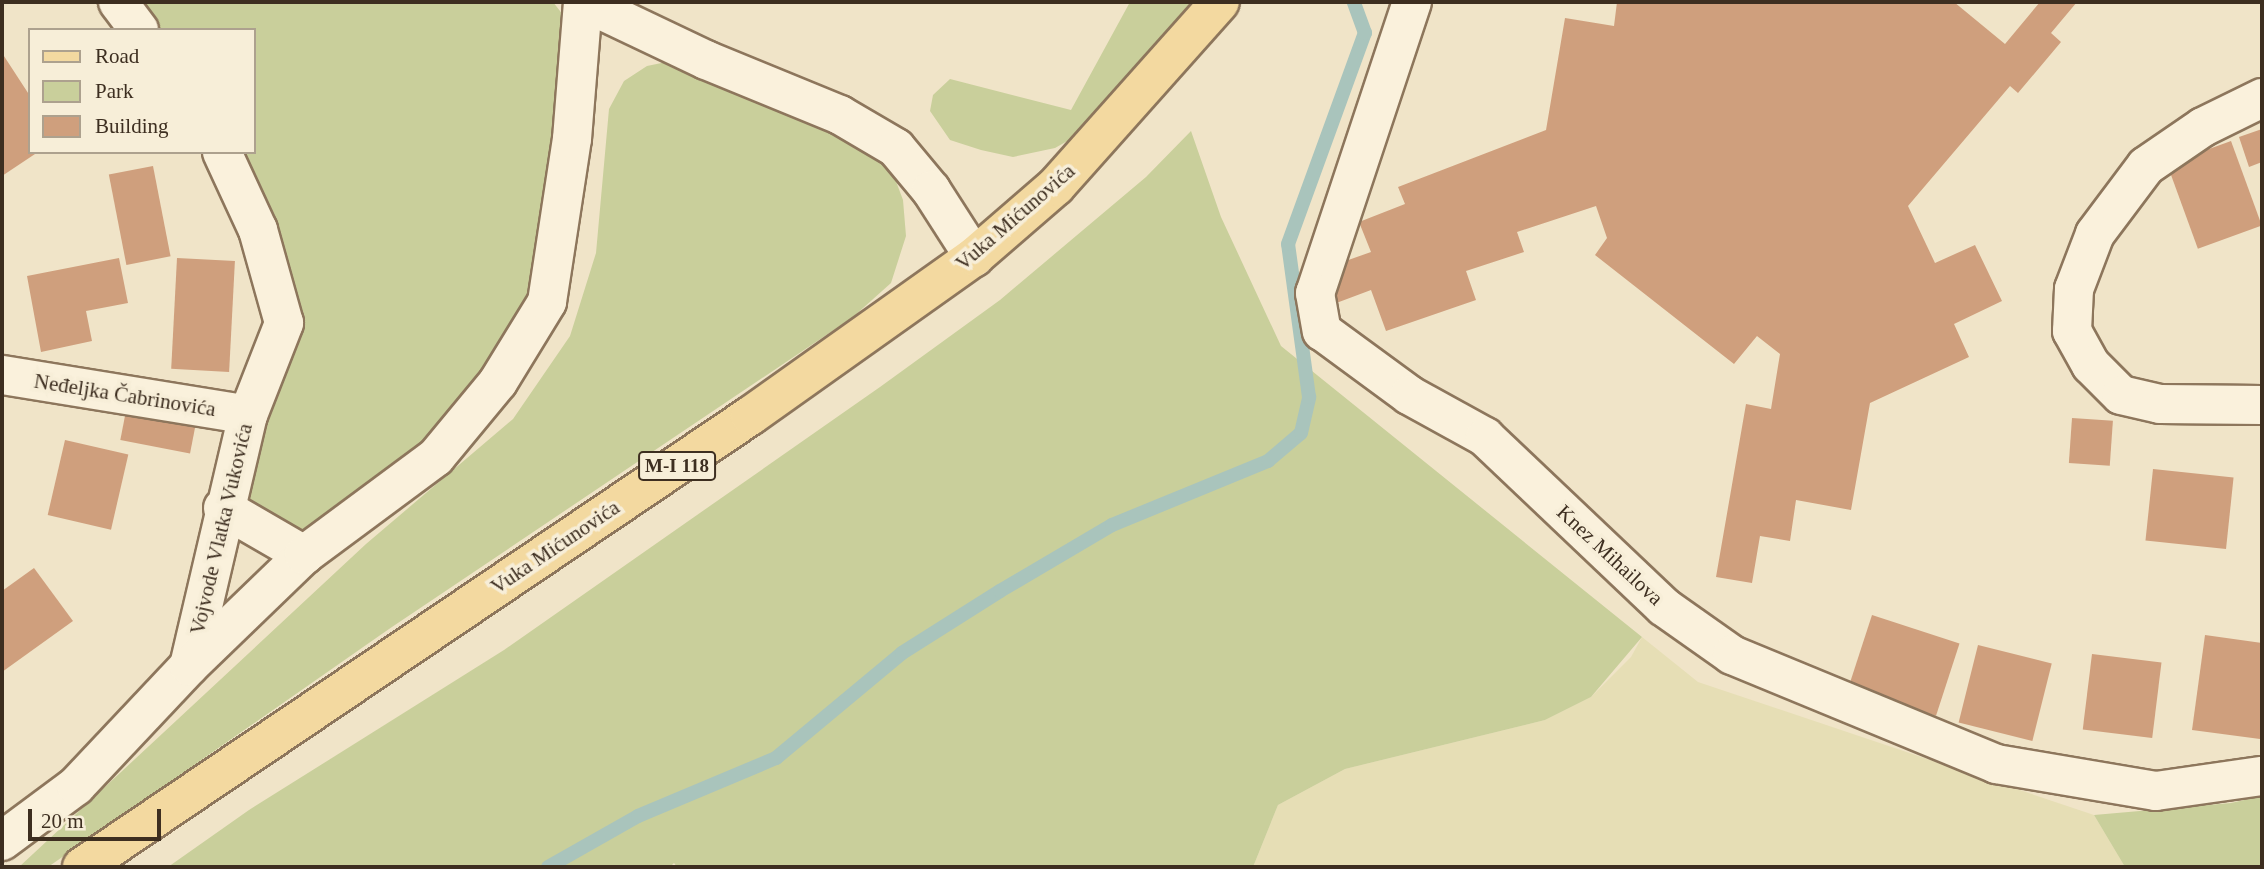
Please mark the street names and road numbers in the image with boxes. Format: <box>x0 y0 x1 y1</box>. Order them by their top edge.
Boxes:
street label: Vuka Mićunovića <box>950 158 1080 276</box>
street label: Neđeljka Čabrinovića <box>32 368 218 422</box>
street label: Vojvode Vlatka Vukovića <box>184 421 258 637</box>
road number: M-I 118 <box>637 450 717 481</box>
street label: Vuka Mićunovića <box>486 495 624 599</box>
street label: Knez Mihailova <box>1552 499 1668 611</box>

